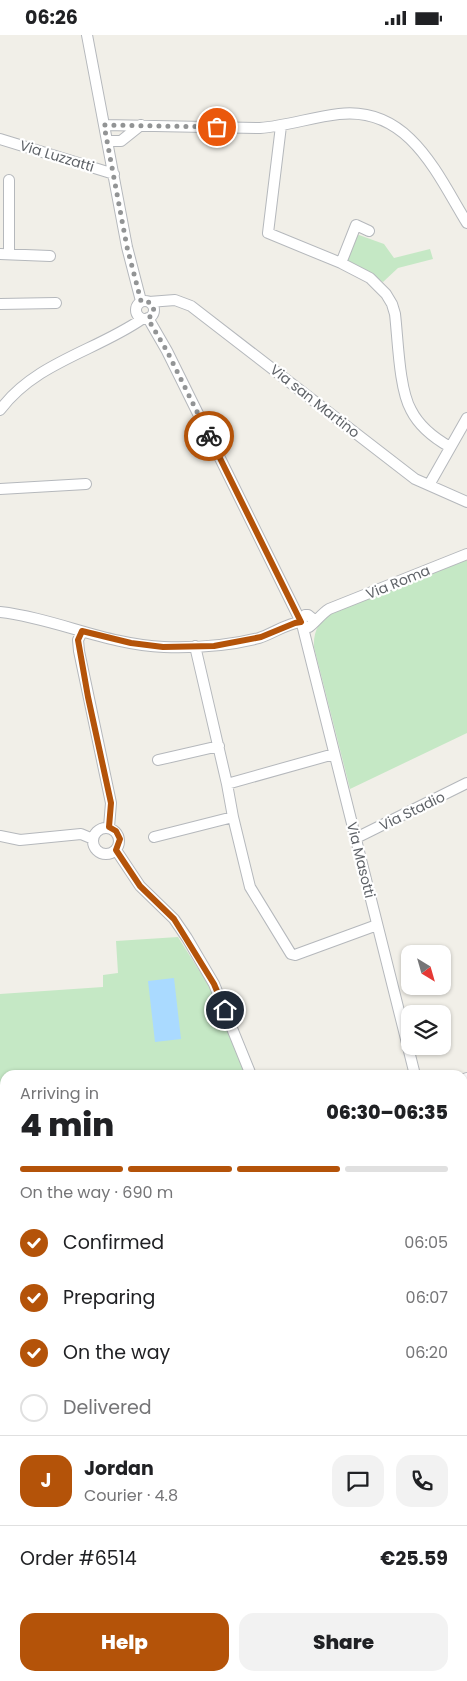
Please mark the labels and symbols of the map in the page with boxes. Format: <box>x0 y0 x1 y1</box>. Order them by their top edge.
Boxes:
pin <box>196 106 238 148</box>
street label: Via Luzzatti <box>17 135 97 177</box>
street label: Via san Martino <box>266 360 364 442</box>
courier <box>184 411 234 461</box>
street label: Via Roma <box>363 560 433 604</box>
street label: Via Stadio <box>376 786 448 835</box>
street label: Via Masotti <box>342 820 380 900</box>
north arrow <box>401 945 451 995</box>
pin <box>204 989 246 1031</box>

